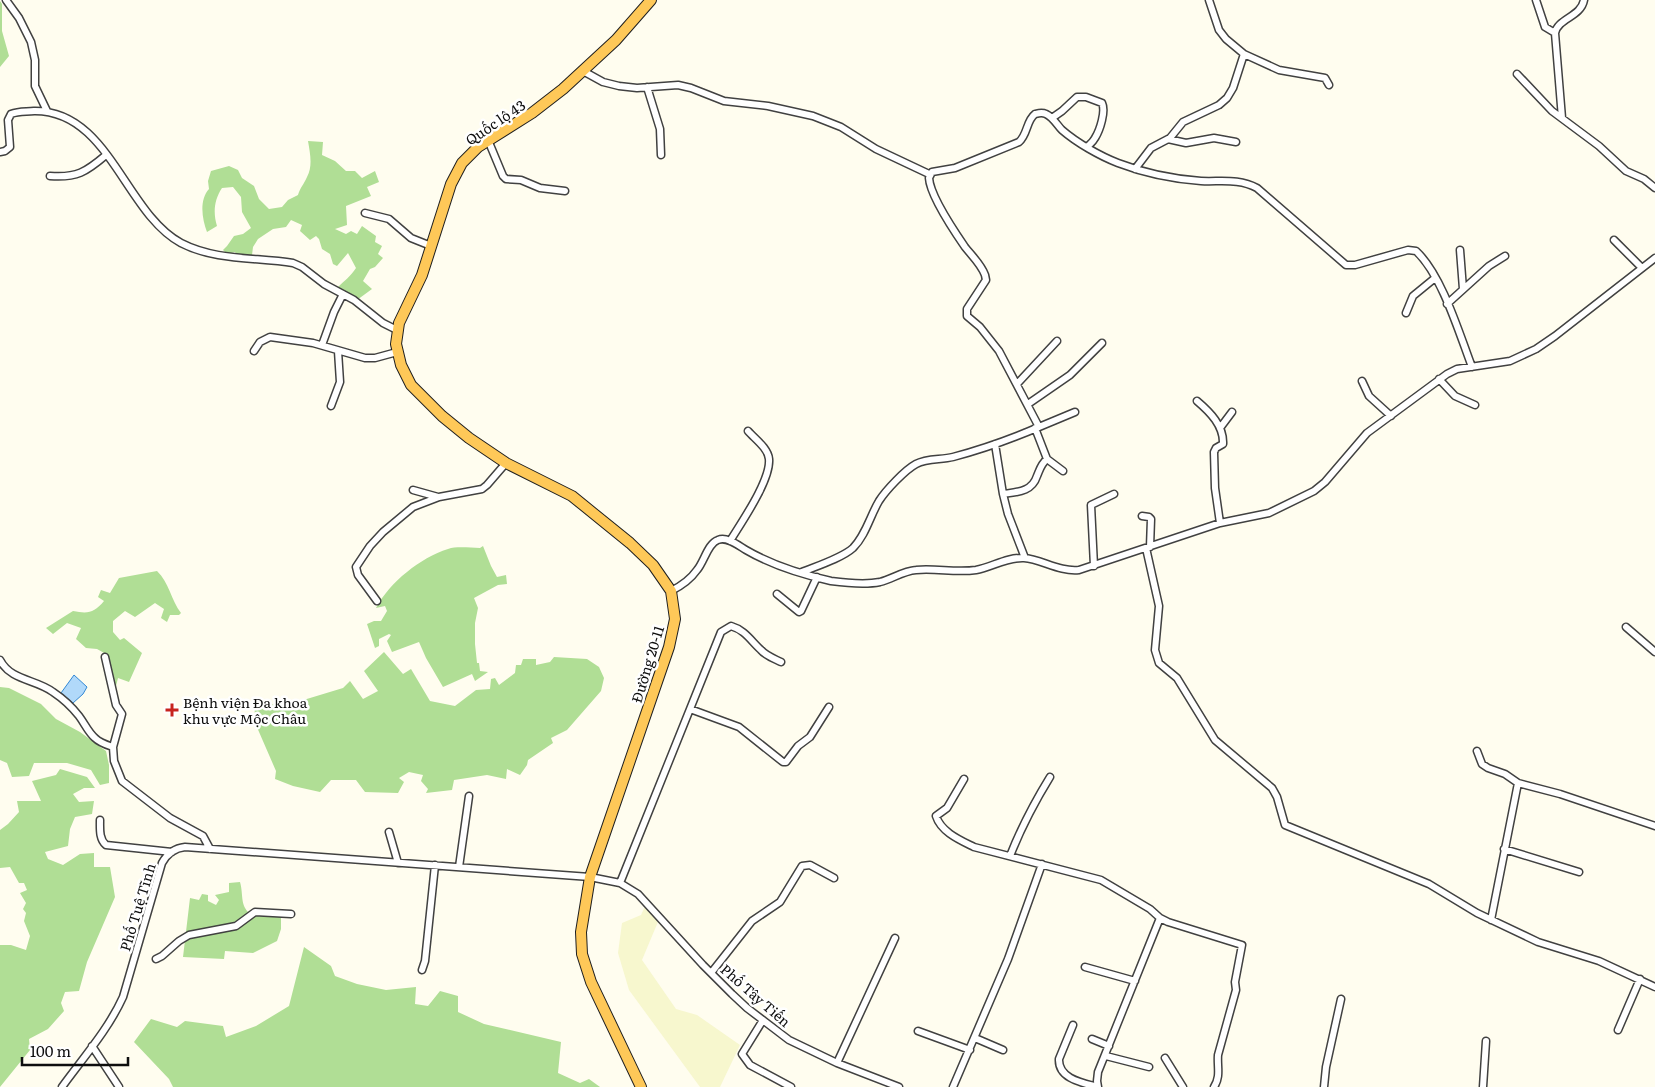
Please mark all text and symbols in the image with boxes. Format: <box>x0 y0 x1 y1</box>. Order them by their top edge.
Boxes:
street label: Quốc lộ 43 <box>461 95 529 149</box>
street label: Đường 20-11 <box>626 623 668 705</box>
place label: Bệnh viện Đa khoa khu vực Mộc Châu <box>183 692 308 728</box>
marker: Bệnh viện Đa khoa khu vực Mộc Châu <box>165 703 179 717</box>
street label: Phố Tuệ Tĩnh <box>114 861 160 953</box>
street label: Phố Tây Tiến <box>717 959 795 1031</box>
scale bar <box>22 1034 129 1066</box>
text: 100 m <box>30 1039 71 1062</box>

